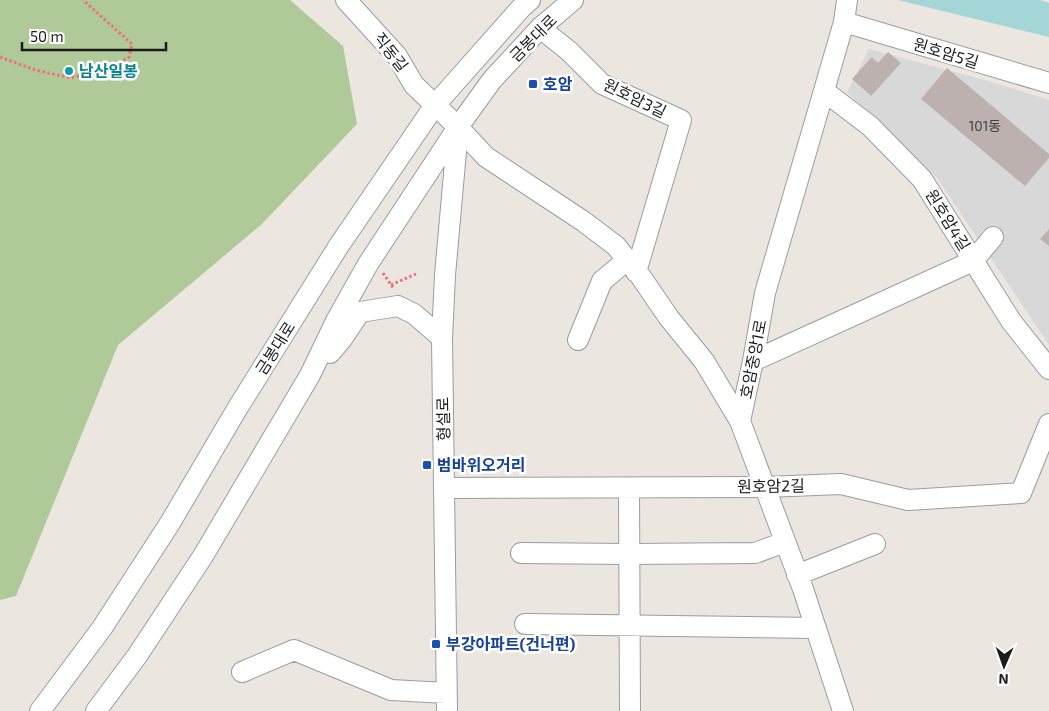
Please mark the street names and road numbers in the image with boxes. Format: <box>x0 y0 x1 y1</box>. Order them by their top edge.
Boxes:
street label: 금봉대로 <box>505 10 560 65</box>
street label: 직동길 <box>370 28 412 75</box>
street label: 원호암5길 <box>911 34 981 71</box>
street label: 원호암3길 <box>601 74 670 121</box>
street label: 원호암4길 <box>922 186 975 254</box>
street label: 금봉대로 <box>251 318 298 378</box>
street label: 호암중앙1로 <box>736 318 770 400</box>
street label: 형설로 <box>433 396 452 441</box>
street label: 원호암2길 <box>737 475 805 496</box>

